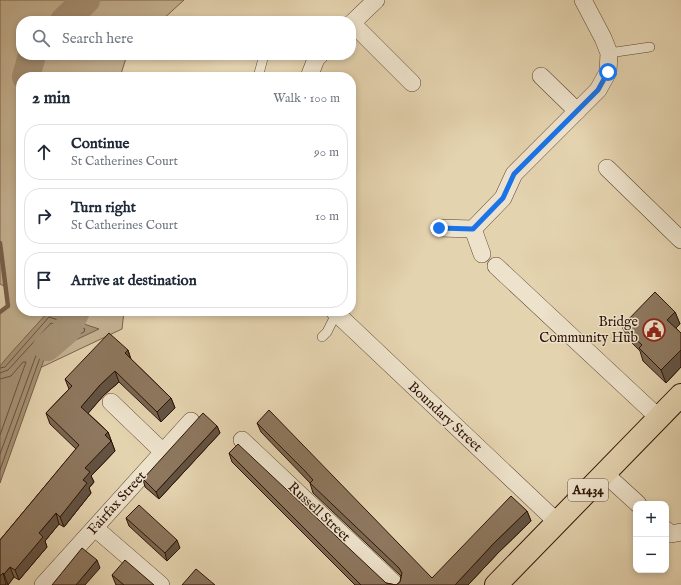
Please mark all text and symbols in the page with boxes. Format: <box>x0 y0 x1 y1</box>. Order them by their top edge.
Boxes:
search box <box>16 16 356 60</box>
icon: search <box>30 27 52 49</box>
text: Search here <box>62 29 133 48</box>
route start <box>599 63 617 81</box>
text: 2 min <box>32 88 70 109</box>
text: Walk · 100 m <box>273 90 340 107</box>
text: Continue <box>71 134 129 153</box>
icon: ahead <box>33 141 55 163</box>
text: 90 m <box>314 144 339 161</box>
text: St Catherines Court <box>71 153 178 170</box>
text: Turn right <box>71 198 136 217</box>
icon: right <box>33 205 55 227</box>
text: 10 m <box>315 208 339 225</box>
text: St Catherines Court <box>71 217 178 234</box>
route end <box>430 219 448 237</box>
icon: arrive <box>33 269 55 291</box>
text: Arrive at destination <box>71 271 197 290</box>
place label: Bridge Community Hub <box>539 313 639 347</box>
public building icon: Bridge Community Hub <box>641 317 667 343</box>
street label: Boundary Street <box>404 378 486 456</box>
street label: Fairfax Street <box>84 467 150 539</box>
street label: Russell Street <box>284 478 354 546</box>
road number: A1434 <box>568 479 608 501</box>
map controls <box>633 501 669 573</box>
button: + <box>633 501 669 537</box>
button: − <box>633 537 669 573</box>

